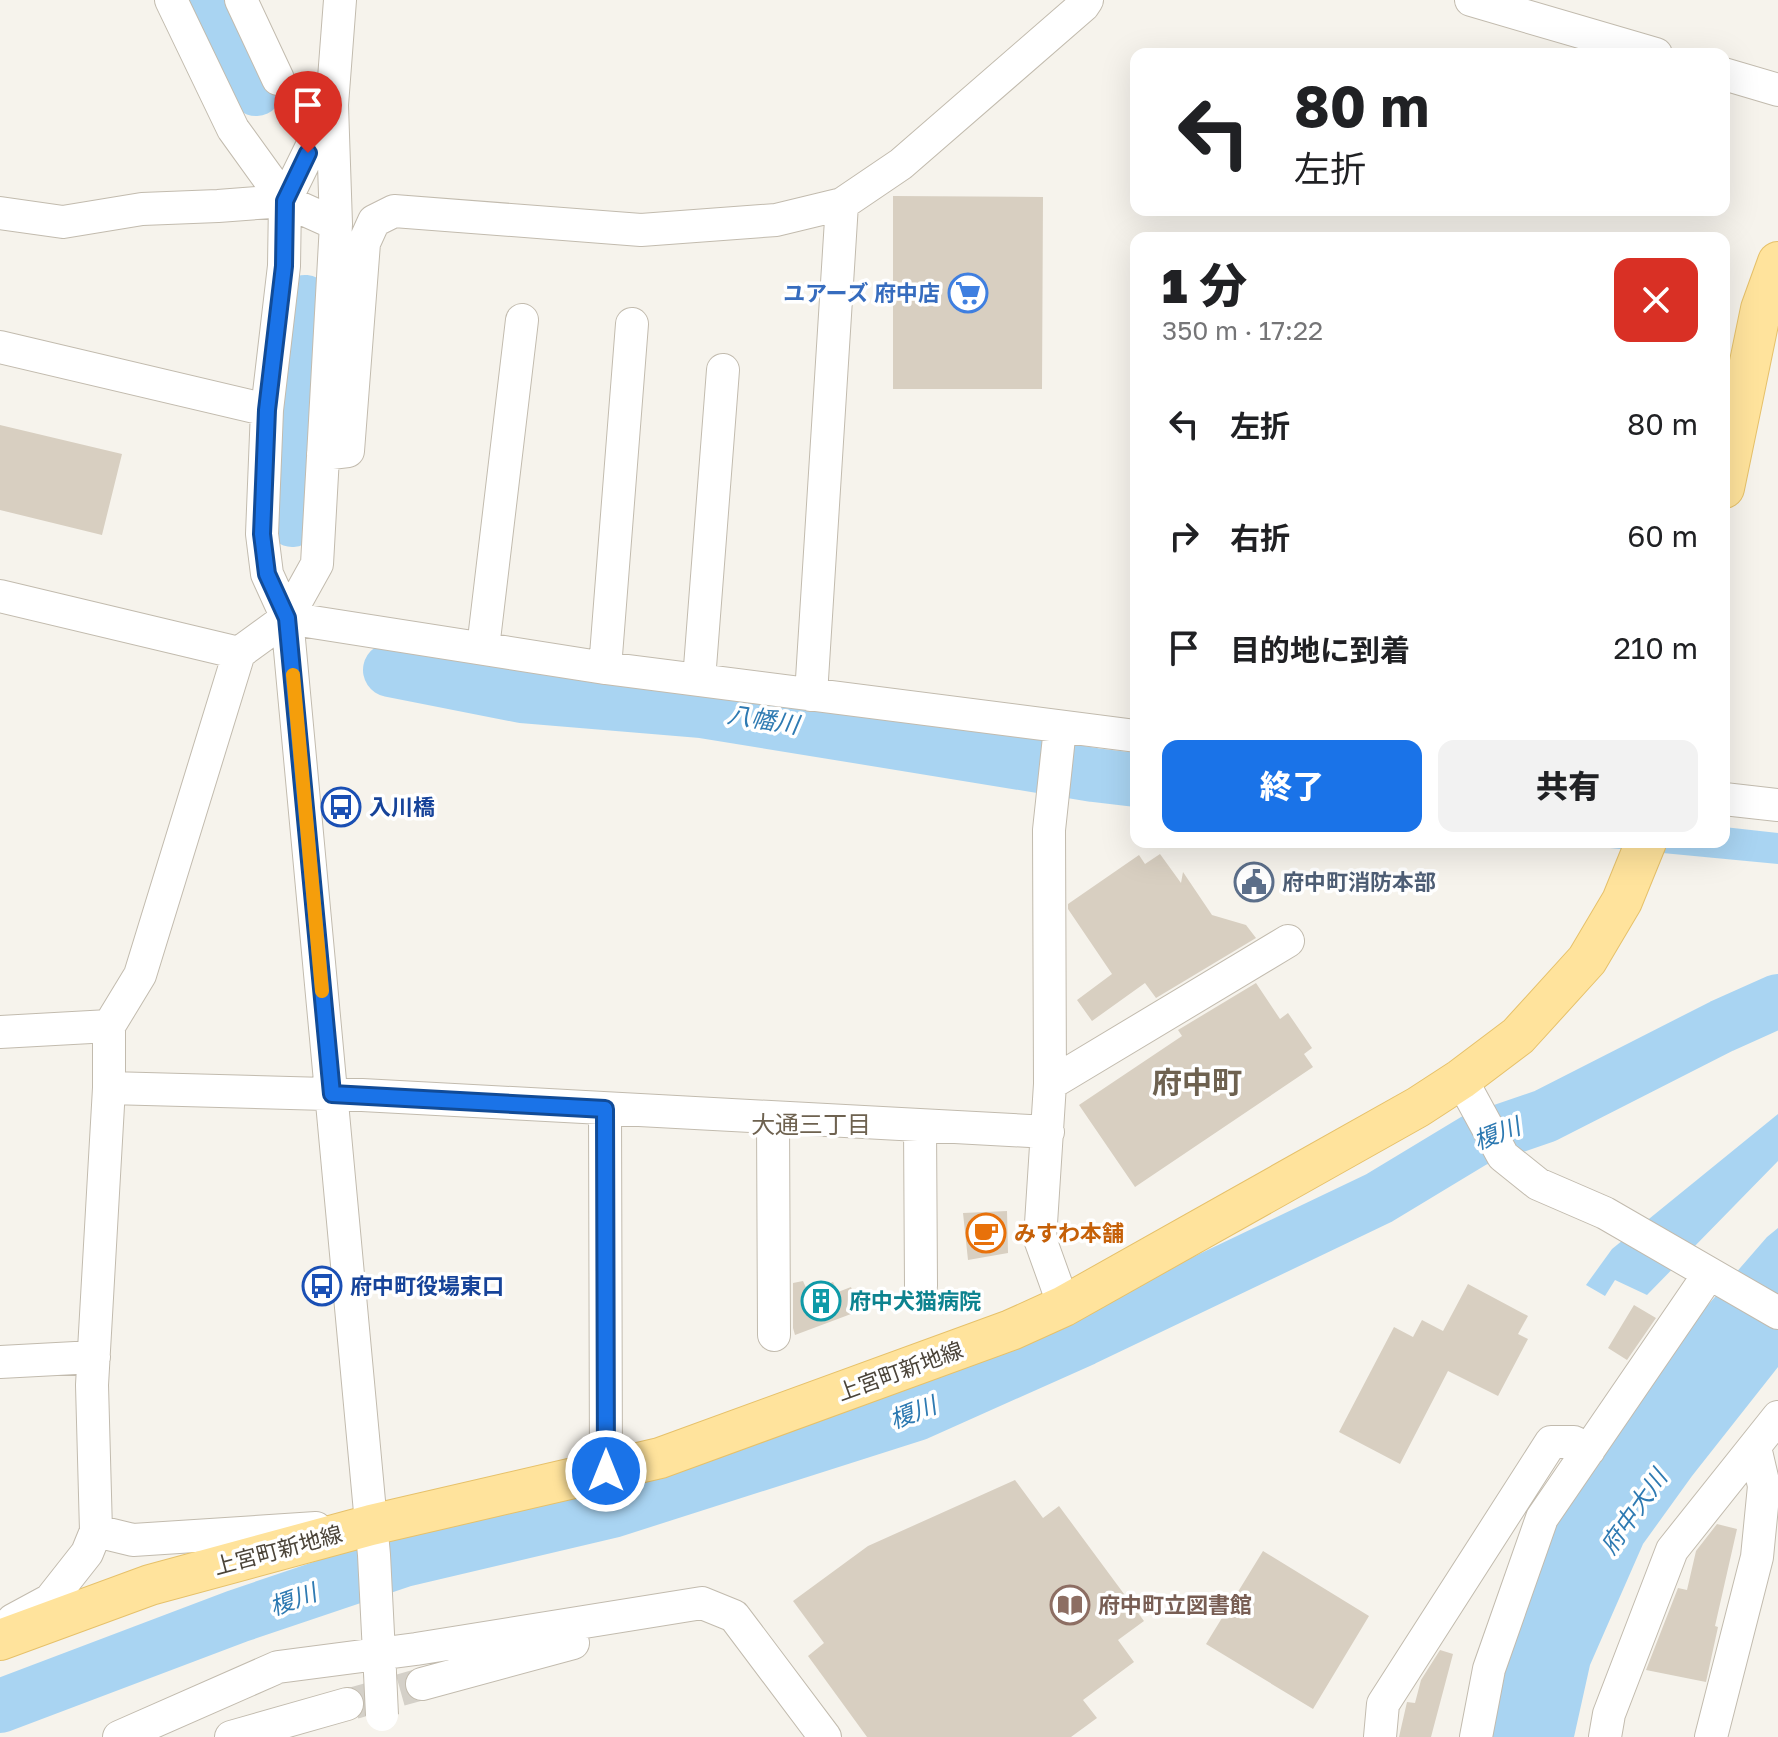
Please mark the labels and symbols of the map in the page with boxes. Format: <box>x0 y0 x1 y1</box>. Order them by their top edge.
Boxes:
pin <box>274 71 342 153</box>
supermarket icon: ユアーズ 府中店 <box>947 272 989 314</box>
place label: ユアーズ 府中店 <box>783 279 940 306</box>
water label: 八幡川 <box>725 699 804 739</box>
bus stop icon: 入川橋 <box>320 786 362 828</box>
place label: 入川橋 <box>369 793 435 820</box>
public building icon: 府中町消防本部 <box>1233 861 1275 903</box>
place label: 府中町消防本部 <box>1282 868 1436 895</box>
district label: 府中町 <box>1152 1064 1242 1100</box>
district label: 大通三丁目 <box>751 1109 871 1138</box>
water label: 榎川 <box>1469 1109 1527 1155</box>
cafe icon: みすわ本舗 <box>965 1212 1007 1254</box>
place label: みすわ本舗 <box>1014 1219 1124 1246</box>
bus stop icon: 府中町役場東口 <box>301 1265 343 1307</box>
place label: 府中町役場東口 <box>350 1272 504 1299</box>
building icon: 府中犬猫病院 <box>800 1280 842 1322</box>
place label: 府中犬猫病院 <box>849 1287 981 1314</box>
street label: 上宮町新地線 <box>833 1335 966 1406</box>
water label: 榎川 <box>885 1388 943 1434</box>
position arrow <box>564 1429 648 1513</box>
water label: 府中大川 <box>1593 1461 1674 1559</box>
street label: 上宮町新地線 <box>211 1519 345 1580</box>
water label: 榎川 <box>265 1576 323 1620</box>
library icon: 府中町立図書館 <box>1049 1584 1091 1626</box>
place label: 府中町立図書館 <box>1098 1591 1252 1618</box>

